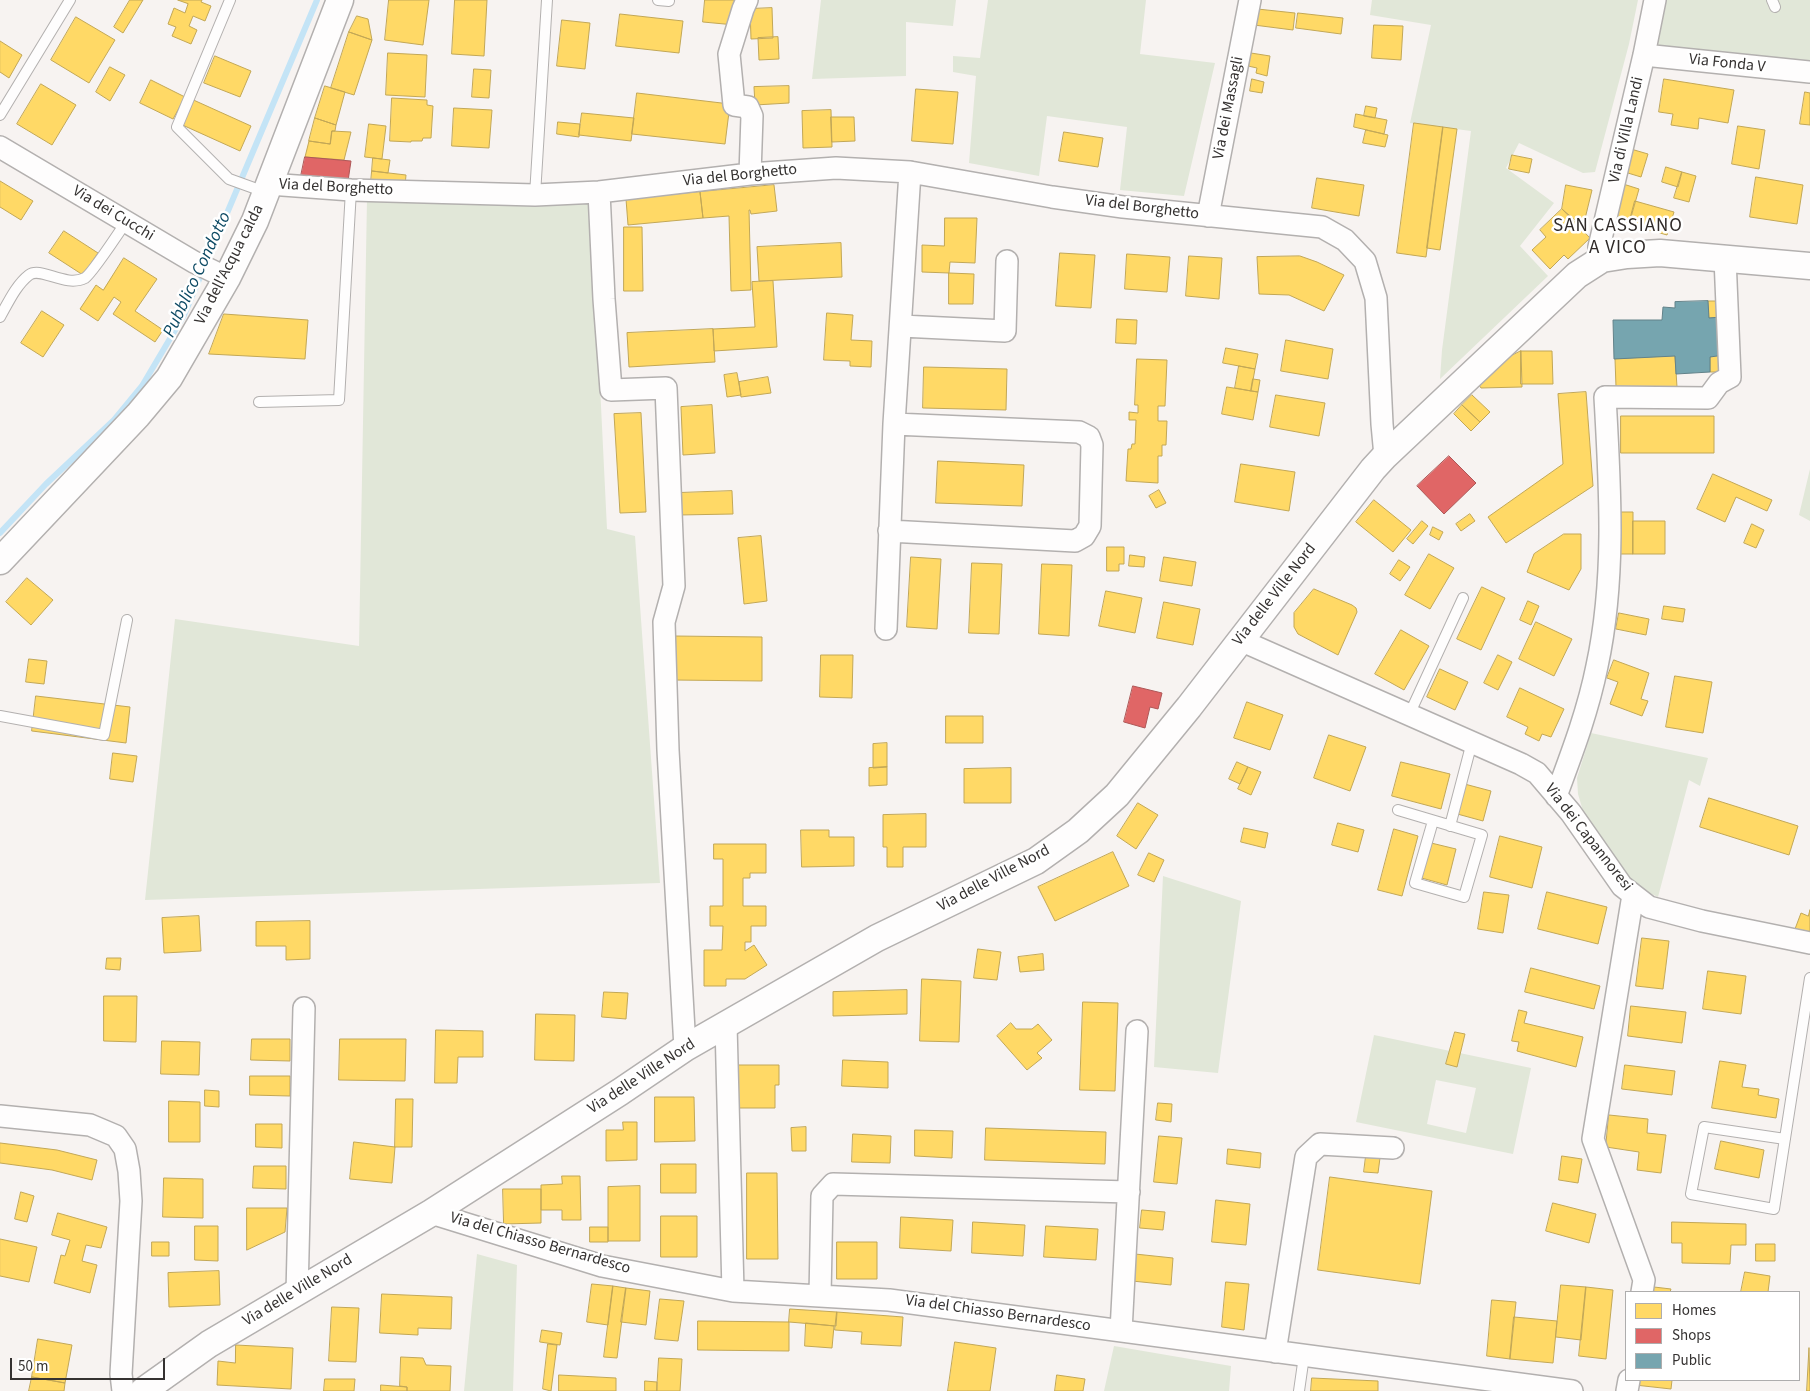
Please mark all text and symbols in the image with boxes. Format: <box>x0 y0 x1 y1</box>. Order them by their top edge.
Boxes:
street label: Via Fonda V <box>1688 50 1766 78</box>
street label: Via dei Massagli <box>1210 55 1248 161</box>
street label: Via di Villa Landi <box>1605 75 1649 185</box>
street label: Via del Borghetto <box>682 160 798 192</box>
street label: Via del Borghetto <box>278 175 394 201</box>
street label: Via dei Cucchi <box>69 182 157 246</box>
street label: Via del Borghetto <box>1084 191 1200 225</box>
street label: Via dell'Acqua calda <box>191 202 269 328</box>
water label: Pubblico Condotto <box>159 209 237 341</box>
district label: SAN CASSIANO A VICO <box>1552 216 1684 260</box>
street label: Via delle Ville Nord <box>1229 540 1321 650</box>
street label: Via dei Capannoresi <box>1540 780 1636 896</box>
street label: Via delle Ville Nord <box>935 841 1053 917</box>
street label: Via delle Ville Nord <box>585 1035 699 1119</box>
street label: Via del Chiasso Bernardesco <box>448 1209 632 1279</box>
street label: Via delle Ville Nord <box>240 1251 356 1331</box>
street label: Via del Chiasso Bernardesco <box>904 1291 1092 1337</box>
legend <box>1625 1291 1800 1381</box>
text: Homes <box>1672 1300 1716 1321</box>
text: Shops <box>1672 1325 1711 1346</box>
scale bar <box>12 1348 168 1380</box>
text: Public <box>1672 1350 1711 1371</box>
text: 50 m <box>18 1356 48 1377</box>

